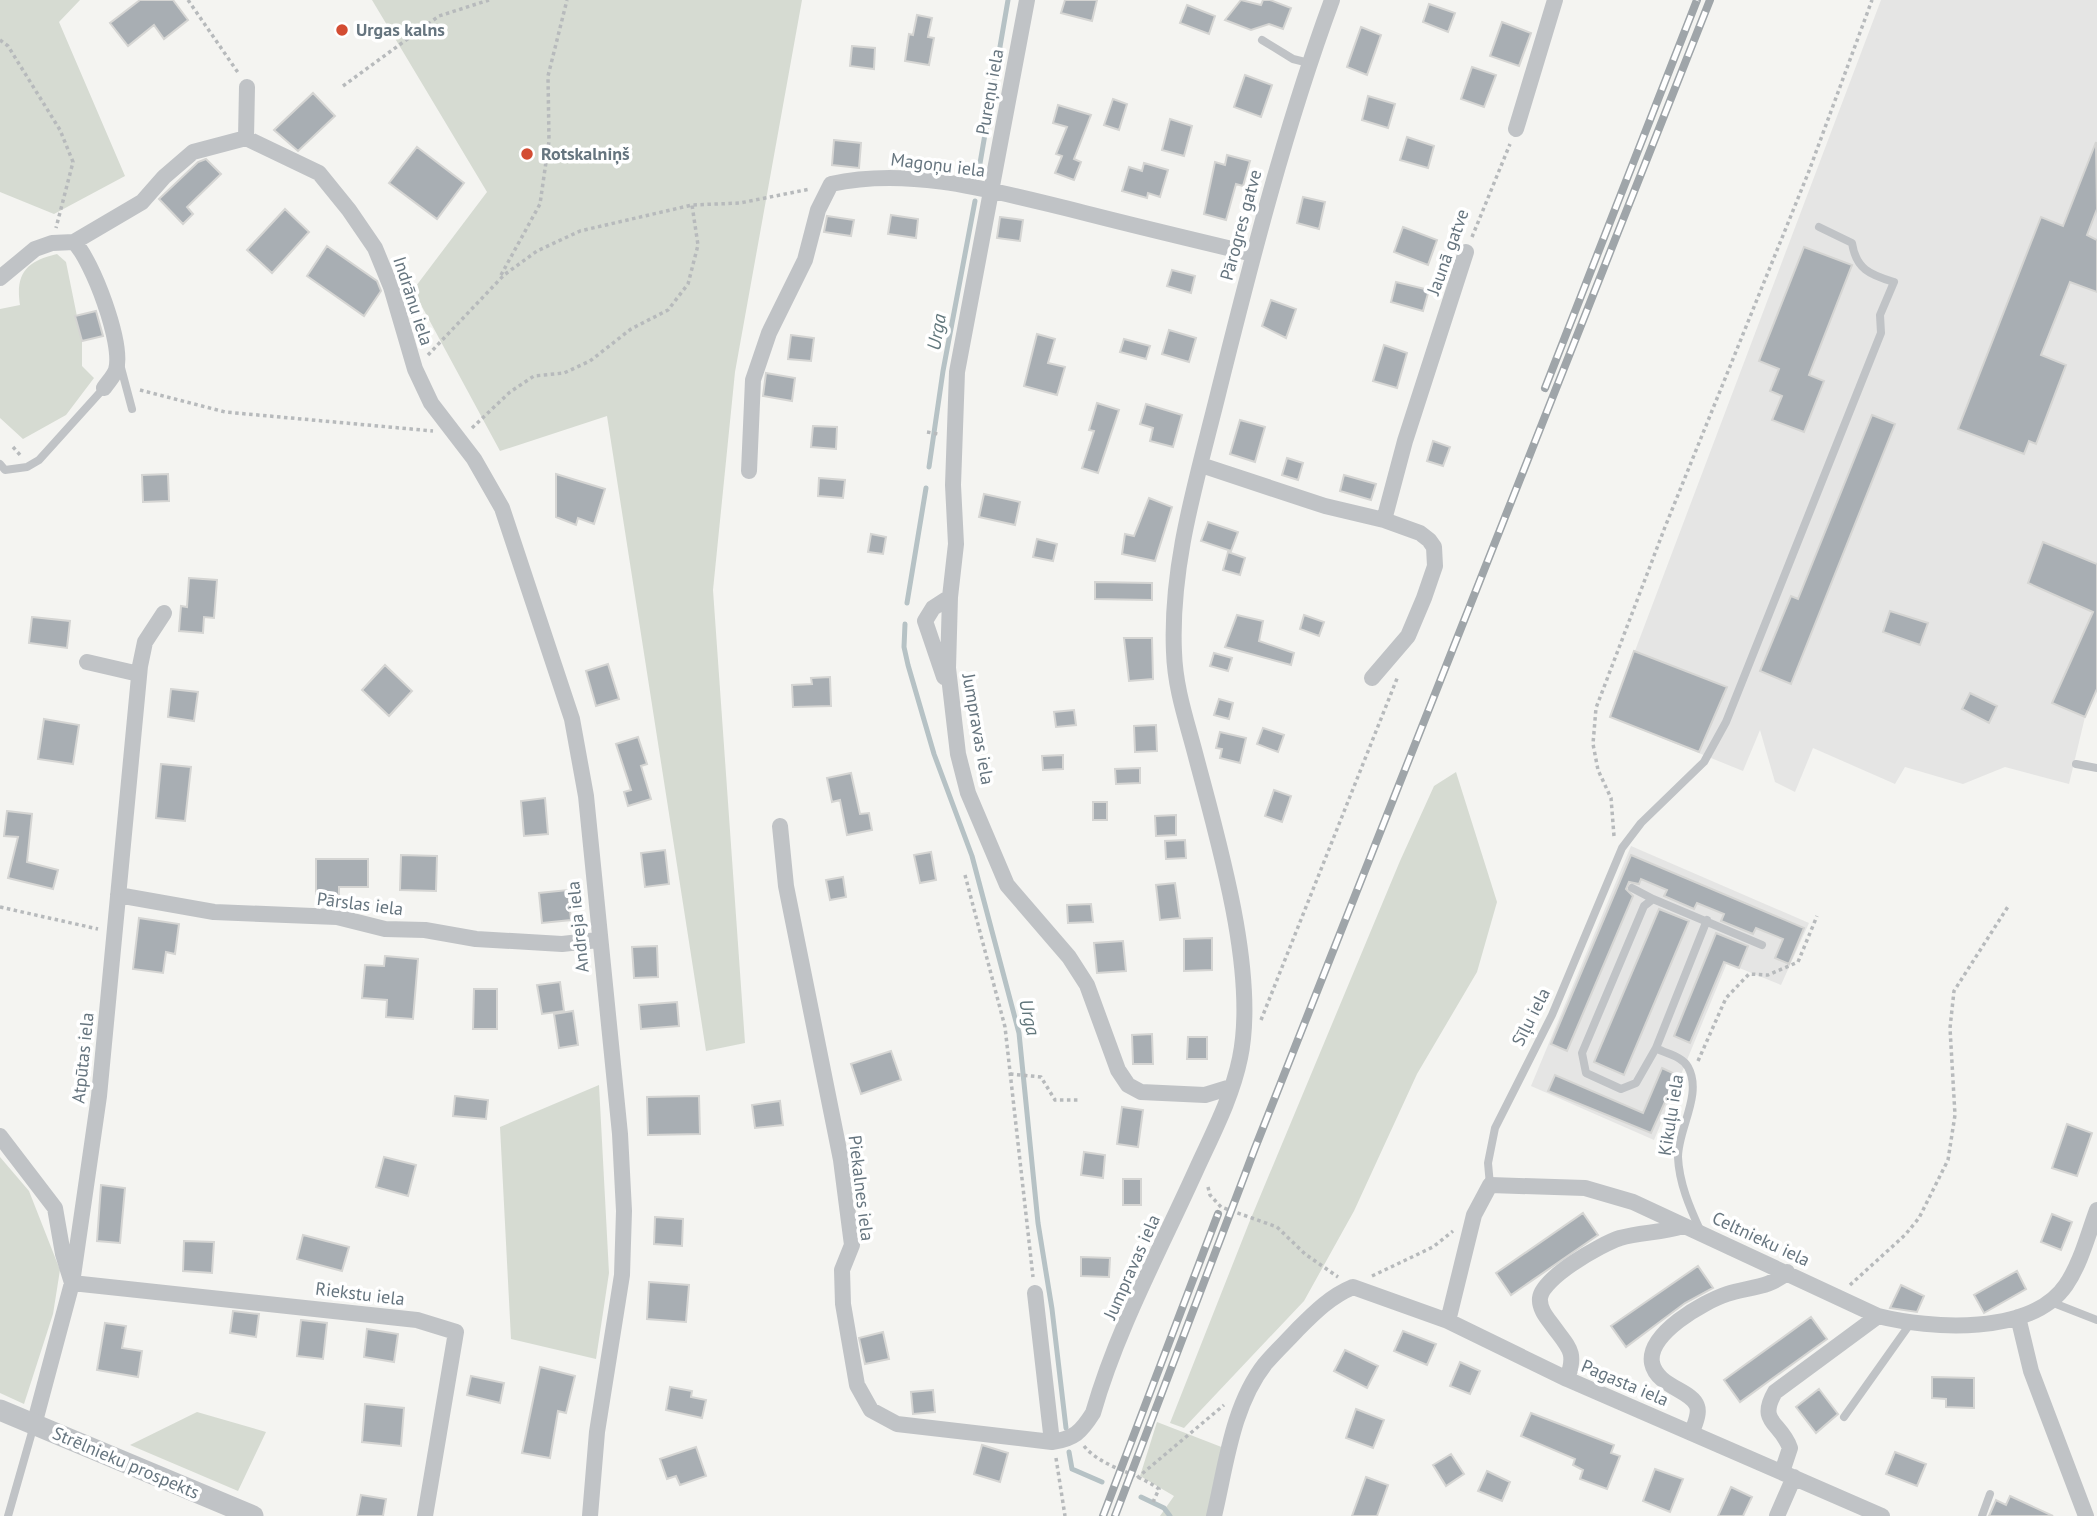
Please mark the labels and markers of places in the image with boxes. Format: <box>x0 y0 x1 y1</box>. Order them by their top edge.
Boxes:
place label: Urgas kalns <box>356 18 445 41</box>
marker: Urgas kalns <box>334 22 350 38</box>
place label: Rotskalniņš <box>541 142 630 165</box>
marker: Rotskalniņš <box>519 146 535 162</box>

